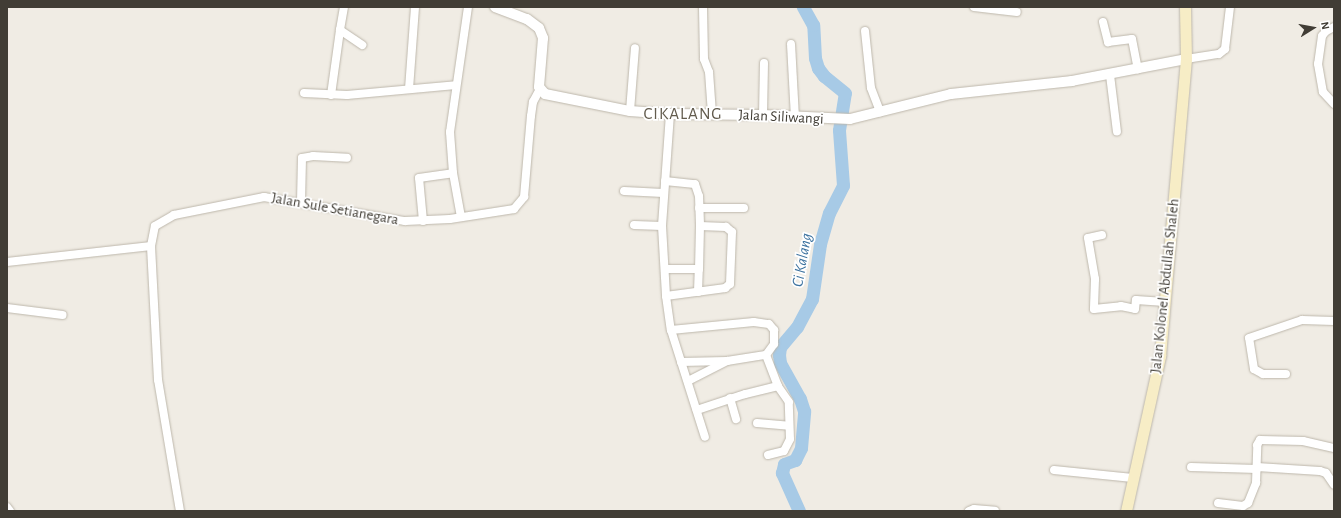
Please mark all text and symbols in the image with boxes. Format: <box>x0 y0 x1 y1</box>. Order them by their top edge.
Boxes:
north arrow <box>1293 8 1333 48</box>
text: N <box>1319 21 1331 30</box>
district label: CIKALANG <box>644 104 722 124</box>
street label: Jalan Siliwangi <box>738 106 824 128</box>
street label: Jalan Sule Setianegara <box>270 189 400 229</box>
street label: Jalan Kolonel Abdullah Shaleh <box>1147 198 1183 374</box>
water label: Ci Kalang <box>788 232 816 288</box>

